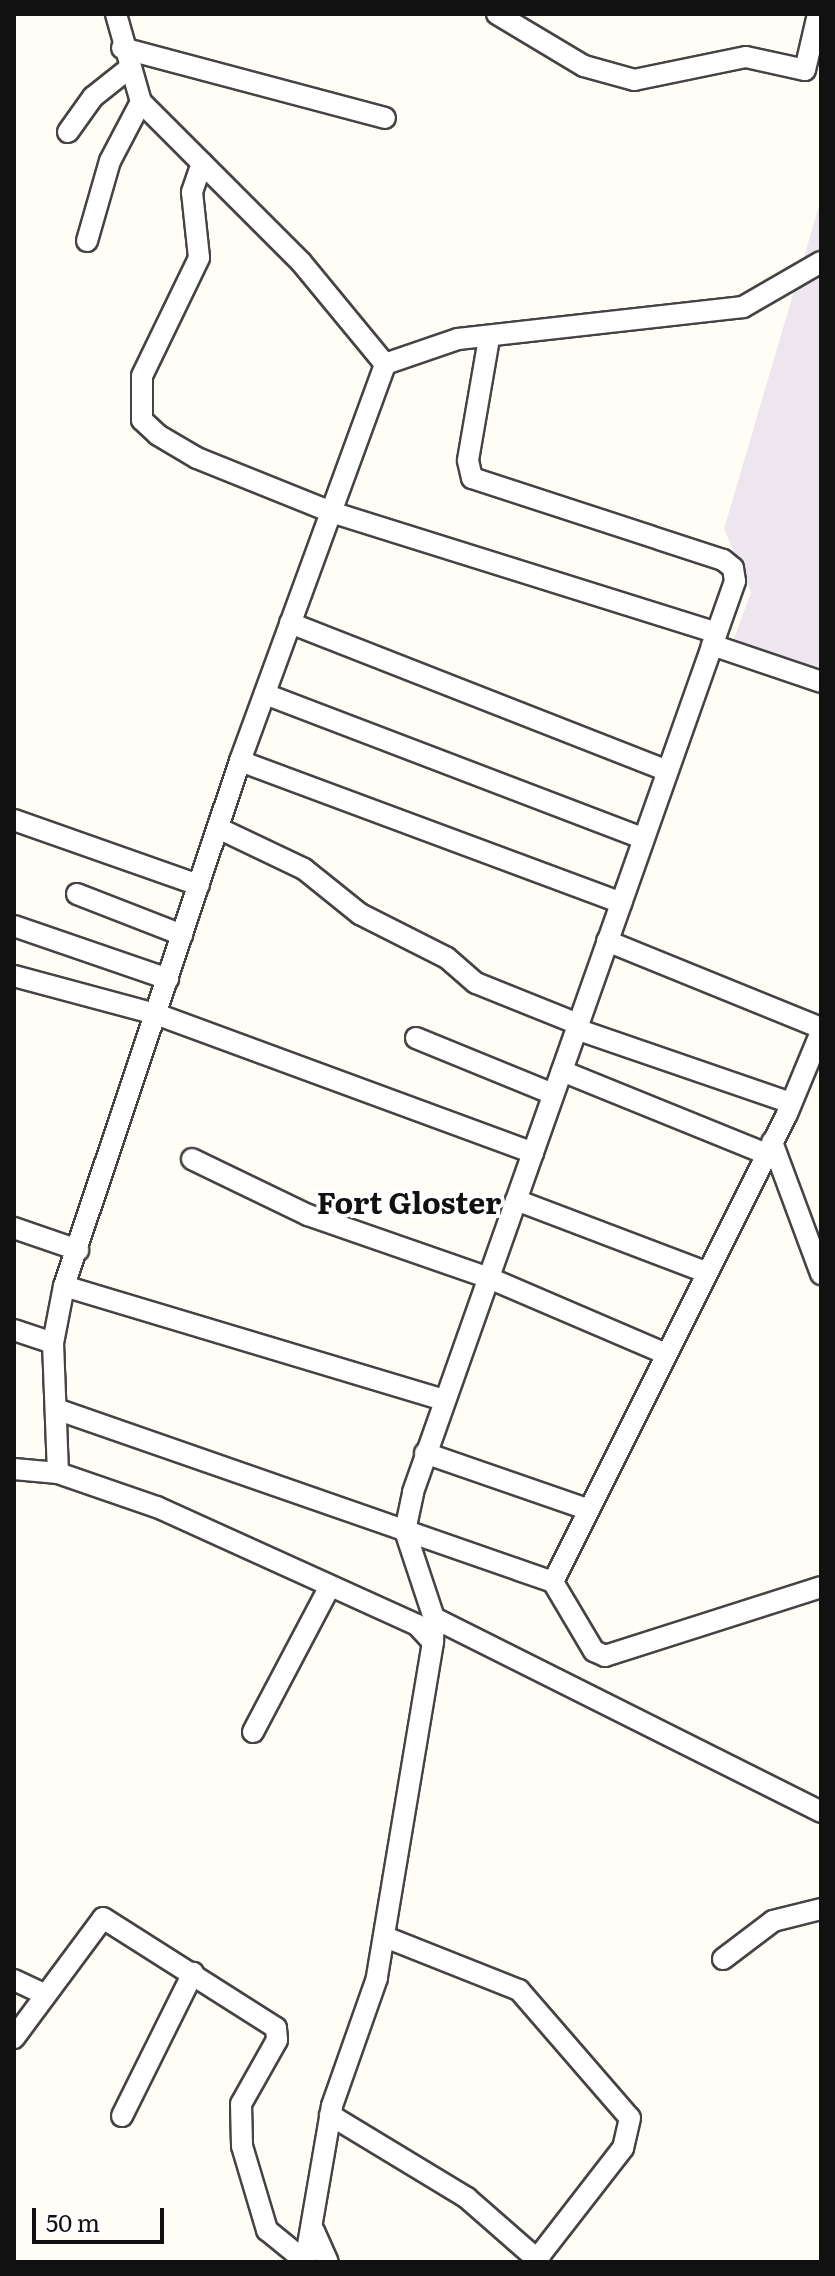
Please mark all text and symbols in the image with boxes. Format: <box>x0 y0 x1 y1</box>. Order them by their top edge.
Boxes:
district label: Fort Gloster <box>317 1183 501 1219</box>
scale bar <box>36 2192 168 2242</box>
text: 50 m <box>46 2204 100 2239</box>

